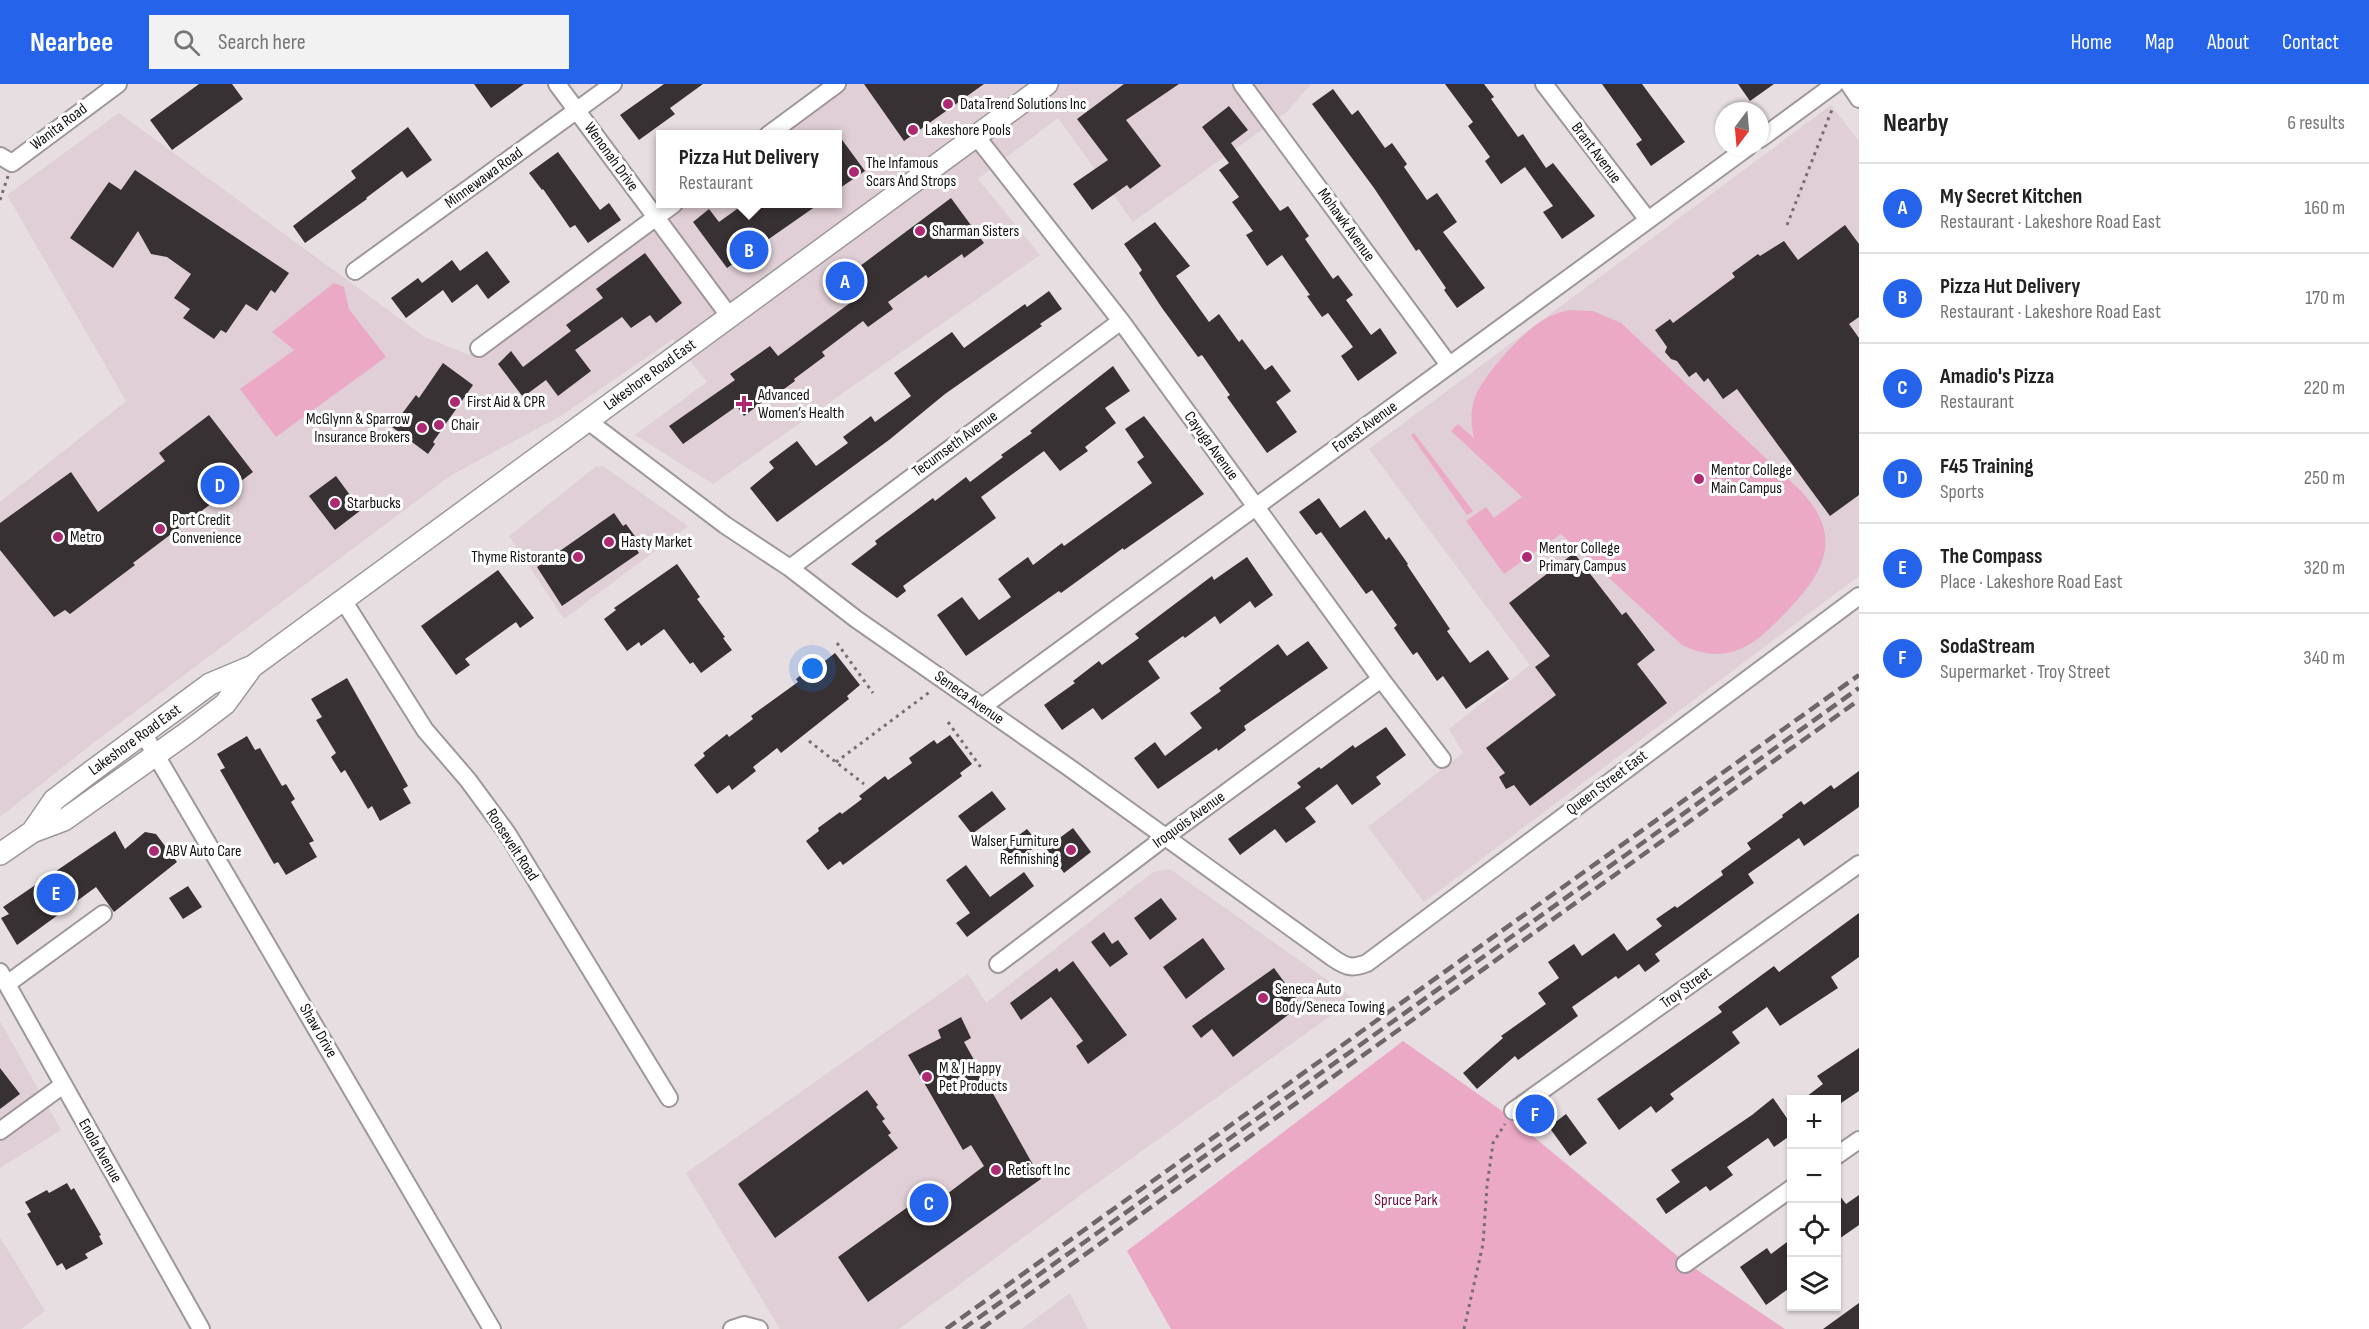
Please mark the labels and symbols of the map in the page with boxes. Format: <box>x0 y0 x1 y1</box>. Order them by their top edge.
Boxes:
place label: DataTrend Solutions Inc <box>960 95 1086 114</box>
marker: DataTrend Solutions Inc <box>941 97 955 111</box>
street label: Wanita Road <box>27 100 91 154</box>
north arrow <box>1715 102 1769 156</box>
street label: Wenonah Drive <box>580 119 642 195</box>
street label: Brant Avenue <box>1567 119 1625 187</box>
place label: Lakeshore Pools <box>925 121 1011 140</box>
marker: Lakeshore Pools <box>906 123 920 137</box>
street label: Minnewawa Road <box>441 143 527 213</box>
place label: The Infamous Scars And Strops <box>866 154 956 191</box>
marker: The Infamous Scars And Strops <box>847 165 861 179</box>
street label: Mohawk Avenue <box>1313 185 1379 265</box>
place label: Sharman Sisters <box>932 222 1019 241</box>
marker: Sharman Sisters <box>913 224 927 238</box>
pin: B <box>730 228 768 272</box>
pin: A <box>826 258 864 304</box>
street label: Lakeshore Road East <box>600 335 700 415</box>
place label: Advanced Women’s Health <box>757 386 844 423</box>
place label: First Aid & CPR <box>467 393 545 412</box>
marker: First Aid & CPR <box>448 395 462 409</box>
marker: Advanced Women’s Health <box>735 395 753 413</box>
street label: Forest Avenue <box>1329 397 1401 457</box>
street label: Tecumseth Avenue <box>909 407 1001 481</box>
street label: Cayuga Avenue <box>1180 408 1242 484</box>
place label: McGlynn & Sparrow Insurance Brokers <box>306 410 410 447</box>
place label: Chair <box>451 416 480 435</box>
marker: Chair <box>432 418 446 432</box>
marker: McGlynn & Sparrow Insurance Brokers <box>415 421 429 435</box>
place label: Mentor College Main Campus <box>1711 461 1792 498</box>
pin: D <box>200 462 240 508</box>
marker: Mentor College Main Campus <box>1692 472 1706 486</box>
place label: Starbucks <box>347 494 401 513</box>
marker: Starbucks <box>328 496 342 510</box>
place label: Port Credit Convenience <box>172 511 241 548</box>
marker: Port Credit Convenience <box>153 522 167 536</box>
place label: Metro <box>70 528 102 547</box>
marker: Metro <box>51 530 65 544</box>
place label: Hasty Market <box>621 533 692 552</box>
marker: Hasty Market <box>602 535 616 549</box>
place label: Mentor College Primary Campus <box>1539 539 1626 576</box>
place label: Thyme Ristorante <box>471 548 566 567</box>
marker: Thyme Ristorante <box>571 550 585 564</box>
marker: Mentor College Primary Campus <box>1520 550 1534 564</box>
your location <box>798 654 827 683</box>
street label: Seneca Avenue <box>931 667 1007 729</box>
street label: Lakeshore Road East <box>85 700 185 780</box>
street label: Queen Street East <box>1563 746 1651 820</box>
street label: Iroquois Avenue <box>1149 787 1229 853</box>
street label: Roosevelt Road <box>482 805 542 885</box>
place label: Walser Furniture Refinishing <box>971 832 1059 869</box>
place label: ABV Auto Care <box>165 842 242 861</box>
marker: Walser Furniture Refinishing <box>1064 843 1078 857</box>
marker: ABV Auto Care <box>147 844 161 858</box>
pin: E <box>36 870 76 916</box>
street label: Troy Street <box>1657 963 1715 1013</box>
place label: Seneca Auto Body/Seneca Towing <box>1275 980 1385 1017</box>
marker: Seneca Auto Body/Seneca Towing <box>1256 991 1270 1005</box>
street label: Shaw Drive <box>295 1001 341 1061</box>
place label: M & J Happy Pet Products <box>939 1059 1008 1096</box>
marker: M & J Happy Pet Products <box>920 1070 934 1084</box>
pin: F <box>1516 1092 1555 1136</box>
street label: Enola Avenue <box>74 1116 126 1186</box>
place label: Retisoft Inc <box>1008 1161 1070 1180</box>
marker: Retisoft Inc <box>989 1163 1003 1177</box>
pin: C <box>910 1180 948 1226</box>
park label: Spruce Park <box>1374 1191 1438 1210</box>

